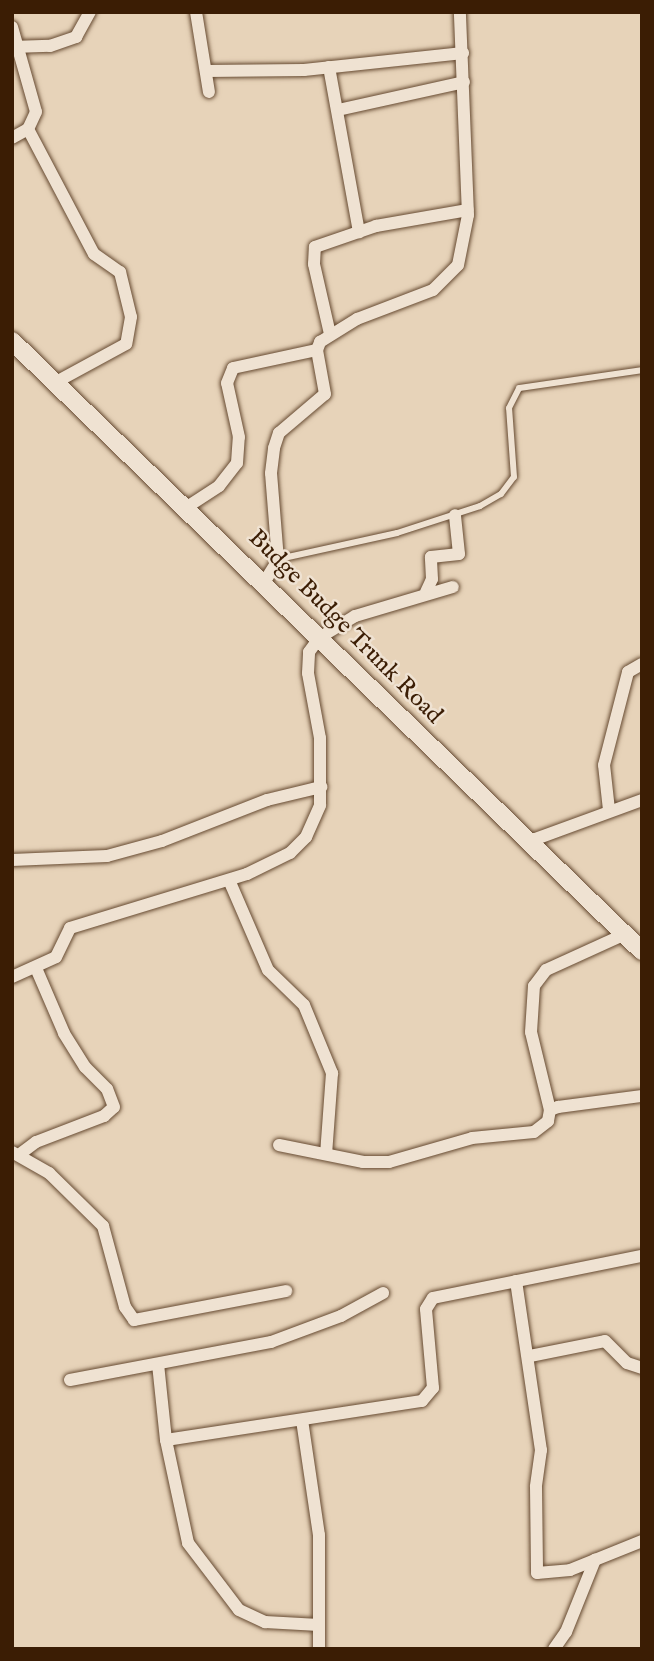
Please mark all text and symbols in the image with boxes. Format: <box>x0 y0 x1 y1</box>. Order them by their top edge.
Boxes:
street label: Budge Budge Trunk Road <box>242 524 448 730</box>

